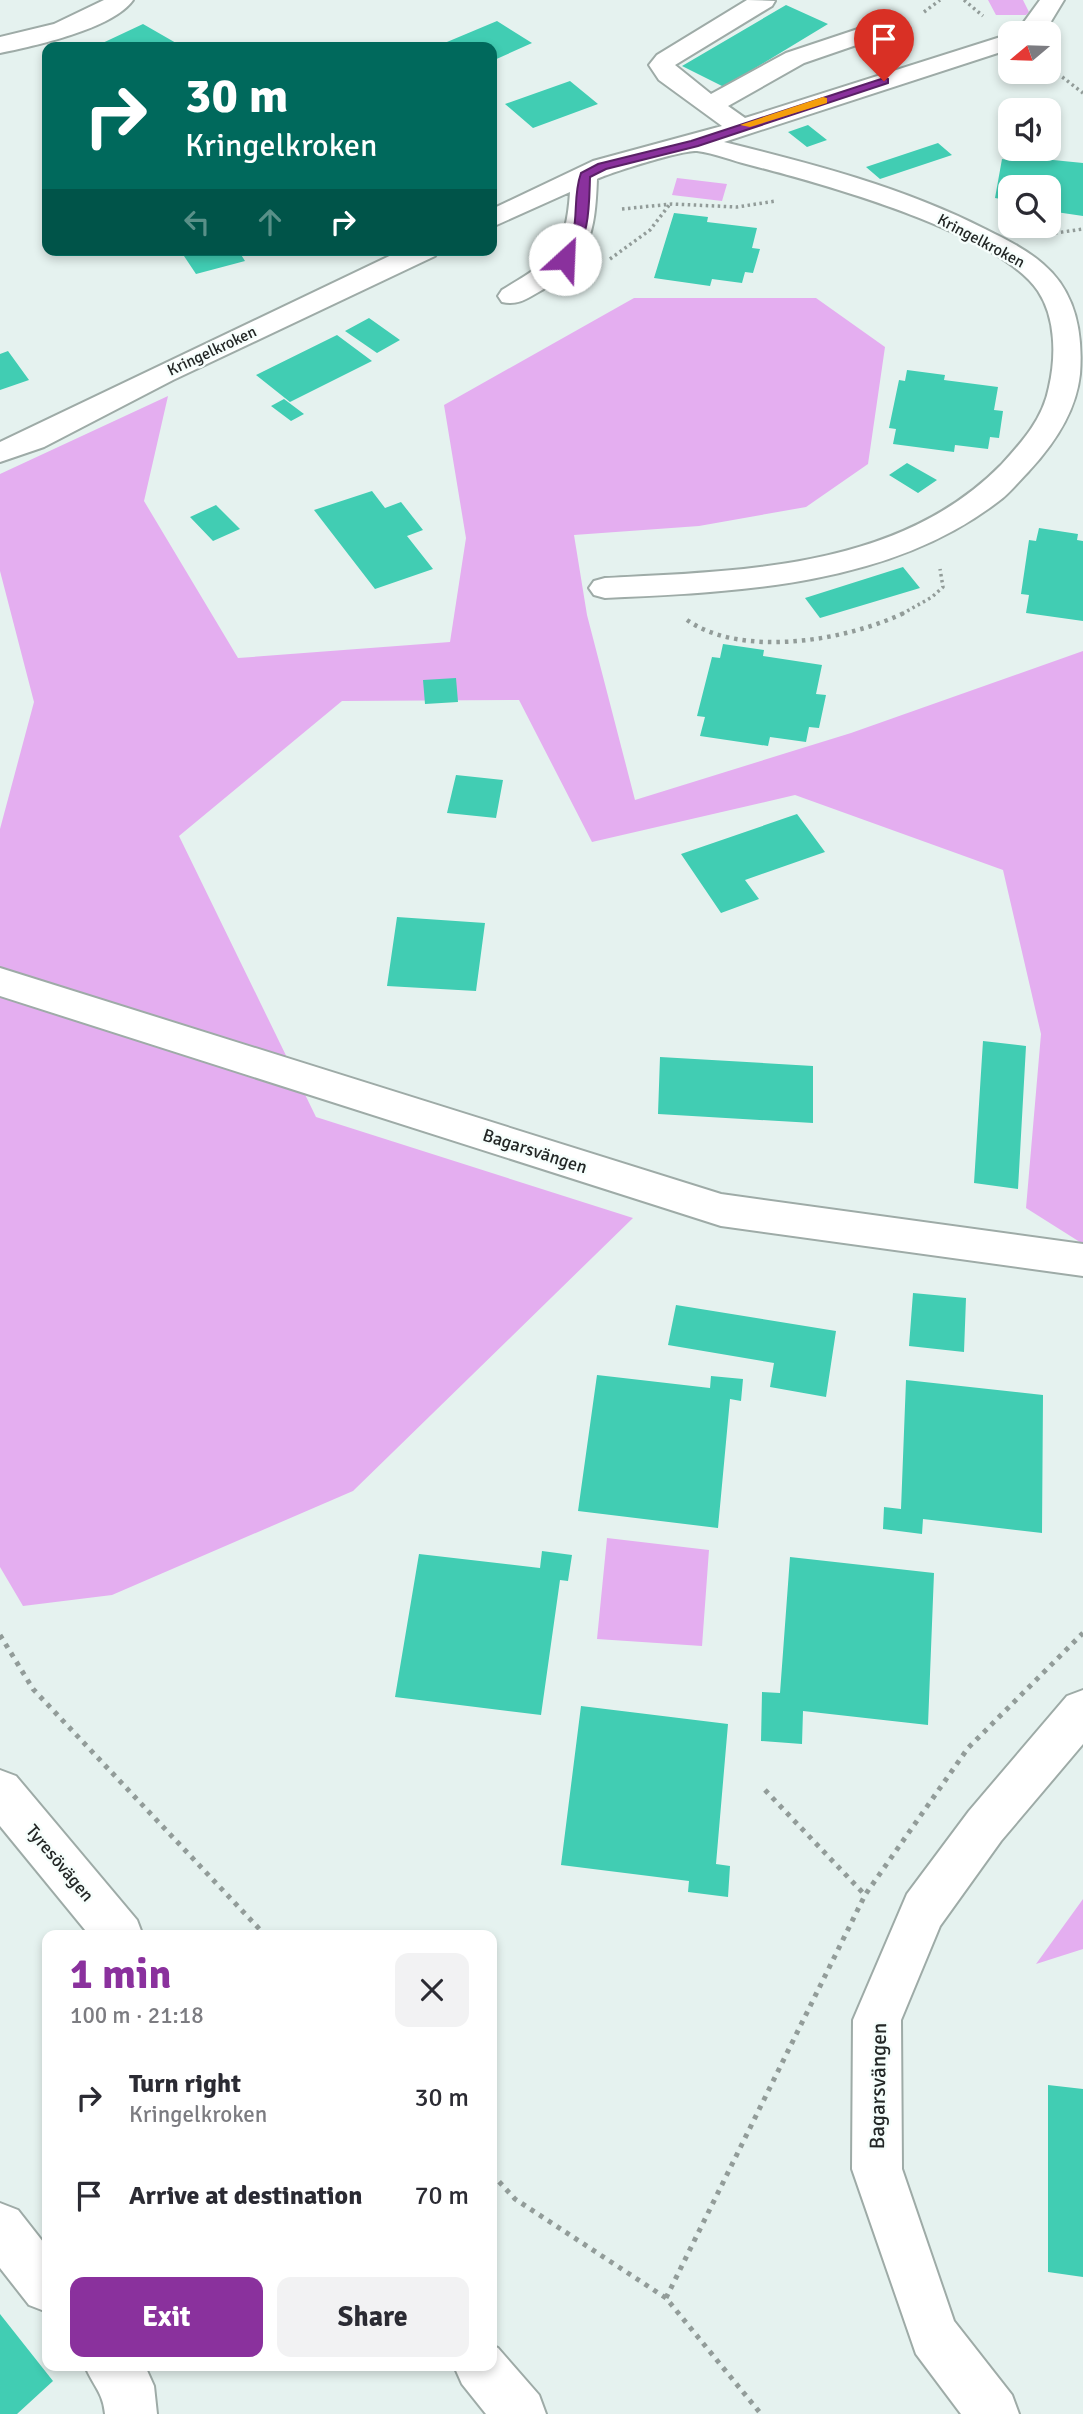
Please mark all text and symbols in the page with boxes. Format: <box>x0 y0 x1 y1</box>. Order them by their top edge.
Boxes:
pin <box>854 9 914 81</box>
icon: arrive <box>865 20 903 58</box>
north arrow <box>998 21 1060 84</box>
map controls <box>998 21 1061 238</box>
text: 30 m <box>185 66 288 126</box>
icon: right <box>70 70 161 161</box>
button: sound <box>998 98 1061 161</box>
text: Kringelkroken <box>185 126 378 165</box>
button: search <box>998 175 1061 238</box>
icon: left <box>178 203 216 241</box>
icon: ahead <box>251 203 289 241</box>
icon: right <box>324 203 362 241</box>
street label: Kringelkroken <box>934 210 1028 272</box>
position arrow <box>528 222 602 296</box>
street label: Kringelkroken <box>164 322 260 380</box>
street label: Bagarsvängen <box>480 1124 590 1178</box>
street label: Tyresövägen <box>21 1820 99 1906</box>
text: 1 min <box>70 1949 171 2000</box>
button: close <box>395 1953 469 2027</box>
text: 100 m · 21:18 <box>70 2001 204 2030</box>
street label: Bagarsvängen <box>864 2022 892 2150</box>
text: Turn right <box>129 2068 241 2100</box>
icon: right <box>70 2079 108 2117</box>
text: 30 m <box>414 2082 469 2114</box>
text: Kringelkroken <box>129 2100 267 2129</box>
icon: arrive <box>70 2177 108 2215</box>
text: Arrive at destination <box>129 2180 362 2212</box>
text: 70 m <box>414 2180 469 2212</box>
button: Exit <box>70 2277 263 2357</box>
button: Share <box>277 2277 469 2357</box>

